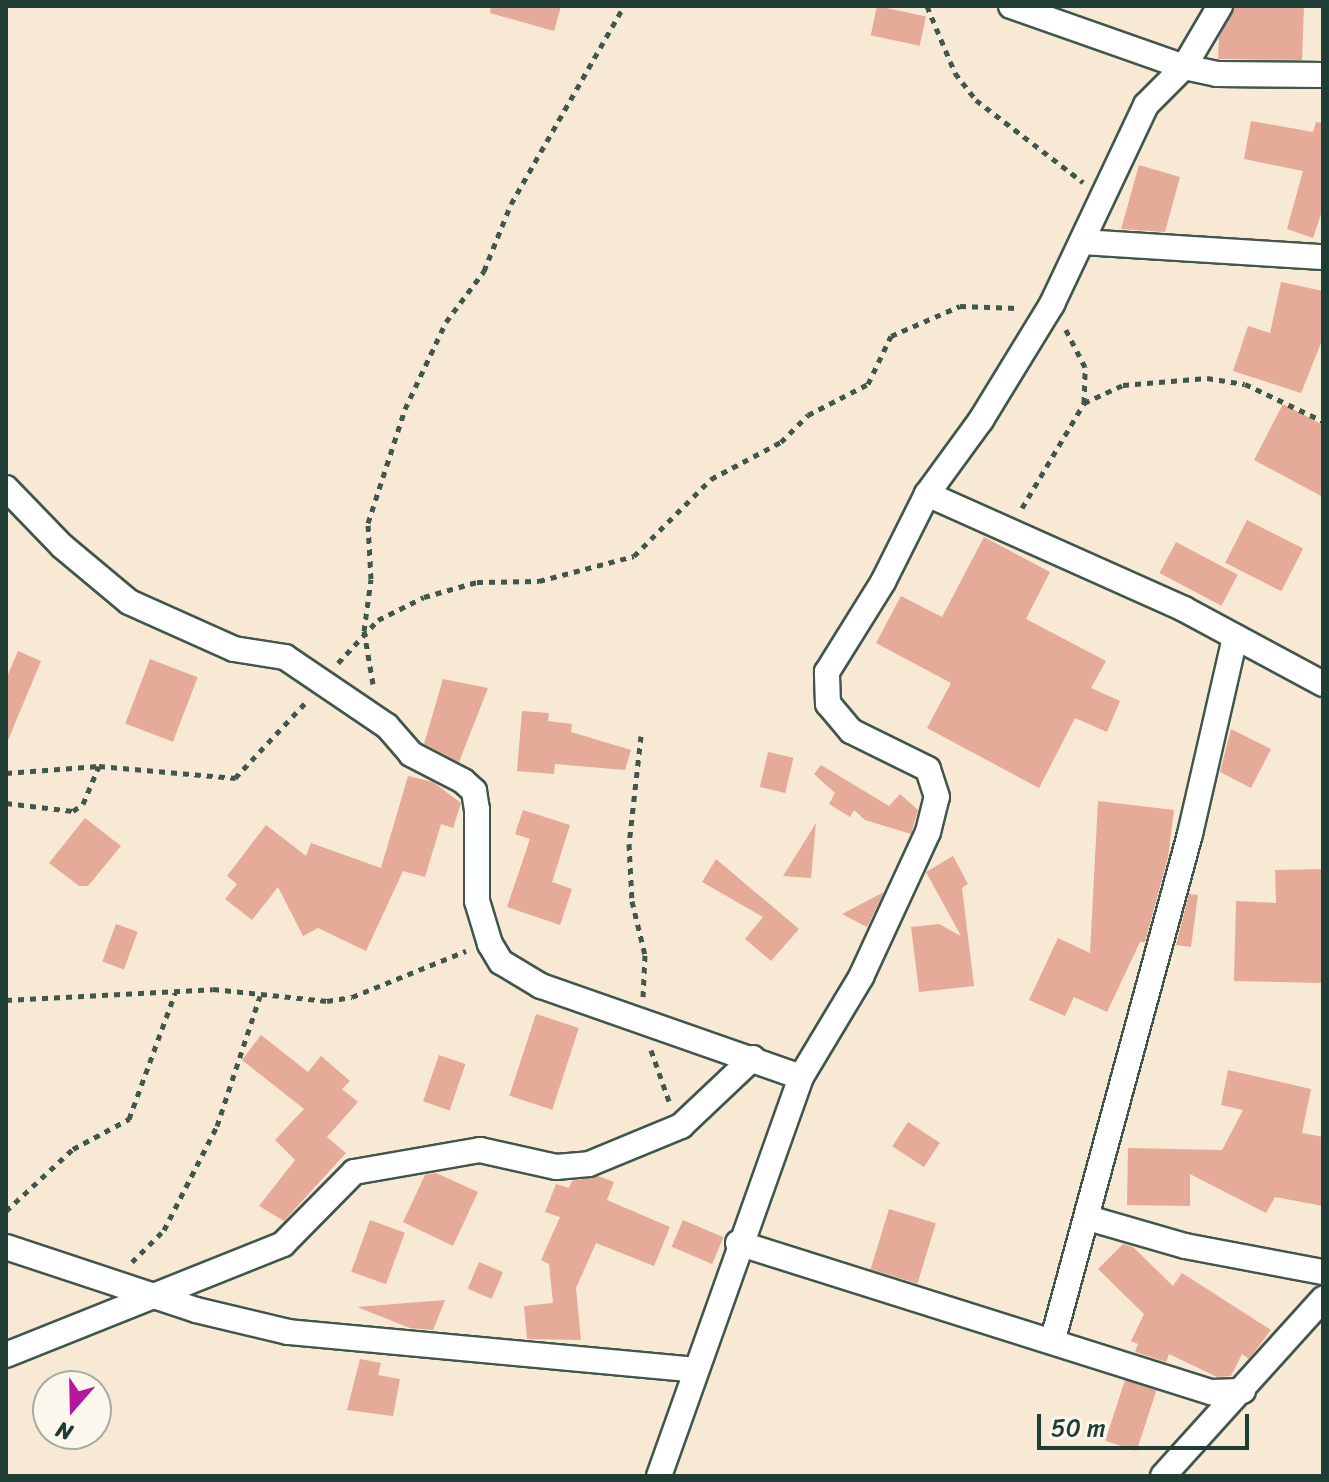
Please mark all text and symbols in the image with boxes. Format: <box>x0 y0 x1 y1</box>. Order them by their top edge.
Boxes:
north arrow <box>32 1370 112 1450</box>
scale bar <box>1041 1398 1253 1448</box>
text: 50 m <box>1051 1407 1106 1449</box>
text: N <box>50 1410 78 1452</box>

